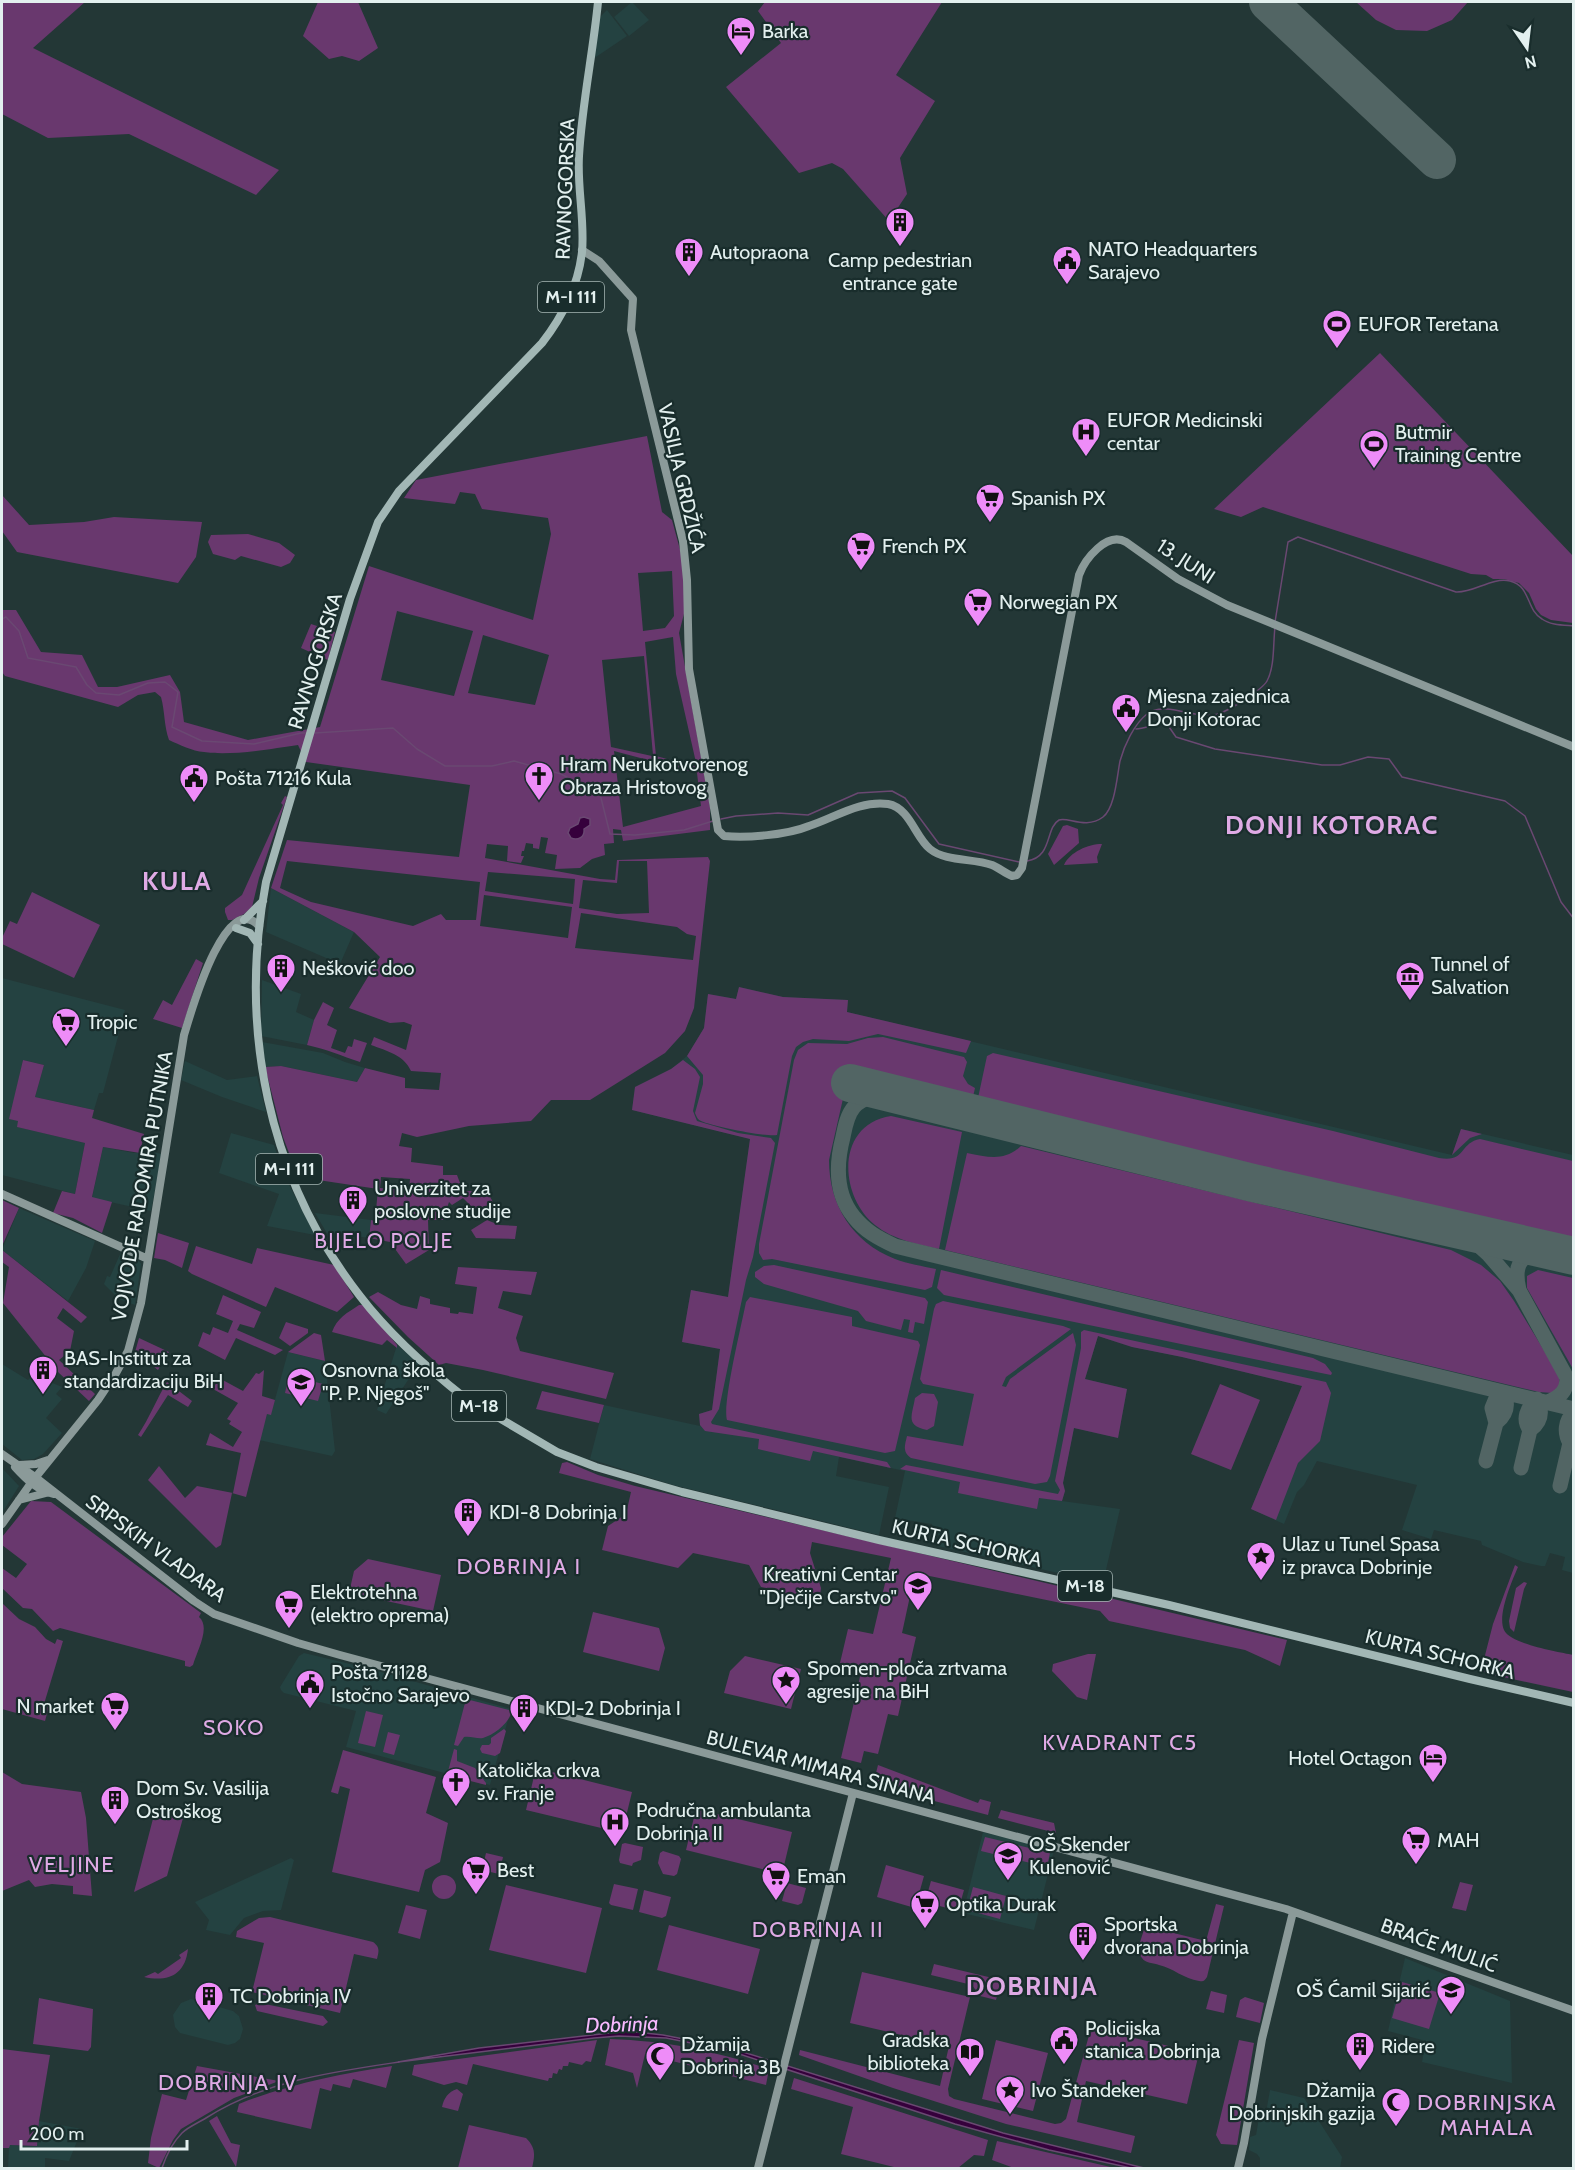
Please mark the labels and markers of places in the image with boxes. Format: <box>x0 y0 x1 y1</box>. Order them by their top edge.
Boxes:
hotel icon: Barka <box>725 15 757 57</box>
place label: Barka <box>762 19 809 43</box>
building icon: Camp pedestrian entrance gate <box>884 206 916 248</box>
building icon: Autopraona <box>673 236 705 278</box>
place label: NATO Headquarters Sarajevo <box>1088 237 1257 284</box>
place label: Autopraona <box>710 240 809 264</box>
public building icon: NATO Headquarters Sarajevo <box>1051 244 1083 286</box>
place label: Camp pedestrian entrance gate <box>828 248 972 295</box>
sports icon: EUFOR Teretana <box>1321 308 1353 350</box>
place label: EUFOR Teretana <box>1358 312 1499 336</box>
place label: EUFOR Medicinski centar <box>1107 408 1262 455</box>
hospital icon: EUFOR Medicinski centar <box>1070 416 1102 458</box>
place label: Butmir Training Centre <box>1395 420 1521 467</box>
sports icon: Butmir Training Centre <box>1358 428 1390 470</box>
supermarket icon: Spanish PX <box>974 482 1006 524</box>
place label: Spanish PX <box>1011 486 1106 510</box>
supermarket icon: French PX <box>845 530 877 572</box>
place label: French PX <box>882 534 967 558</box>
supermarket icon: Norwegian PX <box>962 586 994 628</box>
place label: Norwegian PX <box>999 590 1118 614</box>
place label: Mjesna zajednica Donji Kotorac <box>1147 684 1290 731</box>
public building icon: Mjesna zajednica Donji Kotorac <box>1110 692 1142 734</box>
place label: Hram Nerukotvorenog Obraza Hristovog <box>560 752 749 799</box>
church icon: Hram Nerukotvorenog Obraza Hristovog <box>523 760 555 802</box>
public building icon: Pošta 71216 Kula <box>178 762 210 804</box>
place label: Pošta 71216 Kula <box>215 766 352 790</box>
building icon: Nešković doo <box>265 952 297 994</box>
place label: Tunnel of Salvation <box>1431 952 1510 999</box>
place label: Nešković doo <box>302 956 414 980</box>
museum icon: Tunnel of Salvation <box>1394 960 1426 1002</box>
supermarket icon: Tropic <box>50 1006 82 1048</box>
place label: Tropic <box>87 1010 137 1034</box>
place label: Univerzitet za poslovne studije <box>374 1176 511 1223</box>
building icon: Univerzitet za poslovne studije <box>337 1184 369 1226</box>
place label: BAS-Institut za standardizaciju BiH <box>64 1346 223 1393</box>
building icon: BAS-Institut za standardizaciju BiH <box>27 1354 59 1396</box>
place label: Osnovna škola "P. P. Njegoš" <box>322 1358 445 1405</box>
school or university icon: Osnovna škola "P. P. Njegoš" <box>285 1366 317 1408</box>
building icon: KDI-8 Dobrinja I <box>452 1496 484 1538</box>
place label: KDI-8 Dobrinja I <box>489 1500 627 1524</box>
place label: Ulaz u Tunel Spasa iz pravca Dobrinje <box>1282 1532 1440 1579</box>
place icon: Ulaz u Tunel Spasa iz pravca Dobrinje <box>1245 1540 1277 1582</box>
place label: Kreativni Centar "Dječije Carstvo" <box>759 1562 898 1609</box>
school or university icon: Kreativni Centar "Dječije Carstvo" <box>902 1570 934 1612</box>
place label: Elektrotehna (elektro oprema) <box>310 1580 450 1627</box>
supermarket icon: Elektrotehna (elektro oprema) <box>273 1588 305 1630</box>
place label: Spomen-ploča zrtvama agresije na BiH <box>807 1656 1007 1703</box>
place label: Pošta 71128 Istočno Sarajevo <box>331 1660 470 1707</box>
place icon: Spomen-ploča zrtvama agresije na BiH <box>770 1664 802 1706</box>
public building icon: Pošta 71128 Istočno Sarajevo <box>294 1668 326 1710</box>
supermarket icon: N market <box>99 1690 131 1732</box>
building icon: KDI-2 Dobrinja I <box>508 1692 540 1734</box>
place label: N market <box>16 1694 94 1718</box>
place label: KDI-2 Dobrinja I <box>545 1696 681 1720</box>
hotel icon: Hotel Octagon <box>1417 1742 1449 1784</box>
place label: Hotel Octagon <box>1288 1746 1412 1770</box>
place label: Katolička crkva sv. Franje <box>477 1758 600 1805</box>
church icon: Katolička crkva sv. Franje <box>440 1766 472 1808</box>
place label: Dom Sv. Vasilija Ostroškog <box>136 1776 269 1823</box>
building icon: Dom Sv. Vasilija Ostroškog <box>99 1784 131 1826</box>
place label: Područna ambulanta Dobrinja II <box>636 1798 811 1845</box>
hospital icon: Područna ambulanta Dobrinja II <box>599 1806 631 1848</box>
supermarket icon: MAH <box>1400 1824 1432 1866</box>
place label: MAH <box>1437 1828 1480 1852</box>
place label: OŠ Skender Kulenović <box>1029 1832 1130 1879</box>
school or university icon: OŠ Skender Kulenović <box>992 1840 1024 1882</box>
supermarket icon: Best <box>460 1854 492 1896</box>
place label: Best <box>497 1858 534 1882</box>
supermarket icon: Eman <box>760 1860 792 1902</box>
place label: Eman <box>797 1864 846 1888</box>
supermarket icon: Optika Durak <box>909 1888 941 1930</box>
place label: Optika Durak <box>946 1892 1056 1916</box>
place label: Sportska dvorana Dobrinja <box>1104 1912 1249 1959</box>
building icon: Sportska dvorana Dobrinja <box>1067 1920 1099 1962</box>
school or university icon: OŠ Ćamil Sijarić <box>1435 1974 1467 2016</box>
place label: OŠ Ćamil Sijarić <box>1296 1978 1430 2002</box>
building icon: TC Dobrinja IV <box>193 1980 225 2022</box>
place label: TC Dobrinja IV <box>230 1984 352 2008</box>
place label: Policijska stanica Dobrinja <box>1085 2016 1221 2063</box>
public building icon: Policijska stanica Dobrinja <box>1048 2024 1080 2066</box>
place label: Gradska biblioteka <box>867 2028 949 2075</box>
building icon: Ridere <box>1344 2030 1376 2072</box>
place label: Džamija Dobrinja 3B <box>681 2032 780 2079</box>
place label: Ridere <box>1381 2034 1435 2058</box>
library icon: Gradska biblioteka <box>954 2036 986 2078</box>
mosque icon: Džamija Dobrinja 3B <box>644 2040 676 2082</box>
place icon: Ivo Štandeker <box>994 2074 1026 2116</box>
place label: Ivo Štandeker <box>1031 2078 1147 2102</box>
place label: Džamija Dobrinjskih gazija <box>1229 2078 1375 2125</box>
mosque icon: Džamija Dobrinjskih gazija <box>1380 2086 1412 2128</box>

